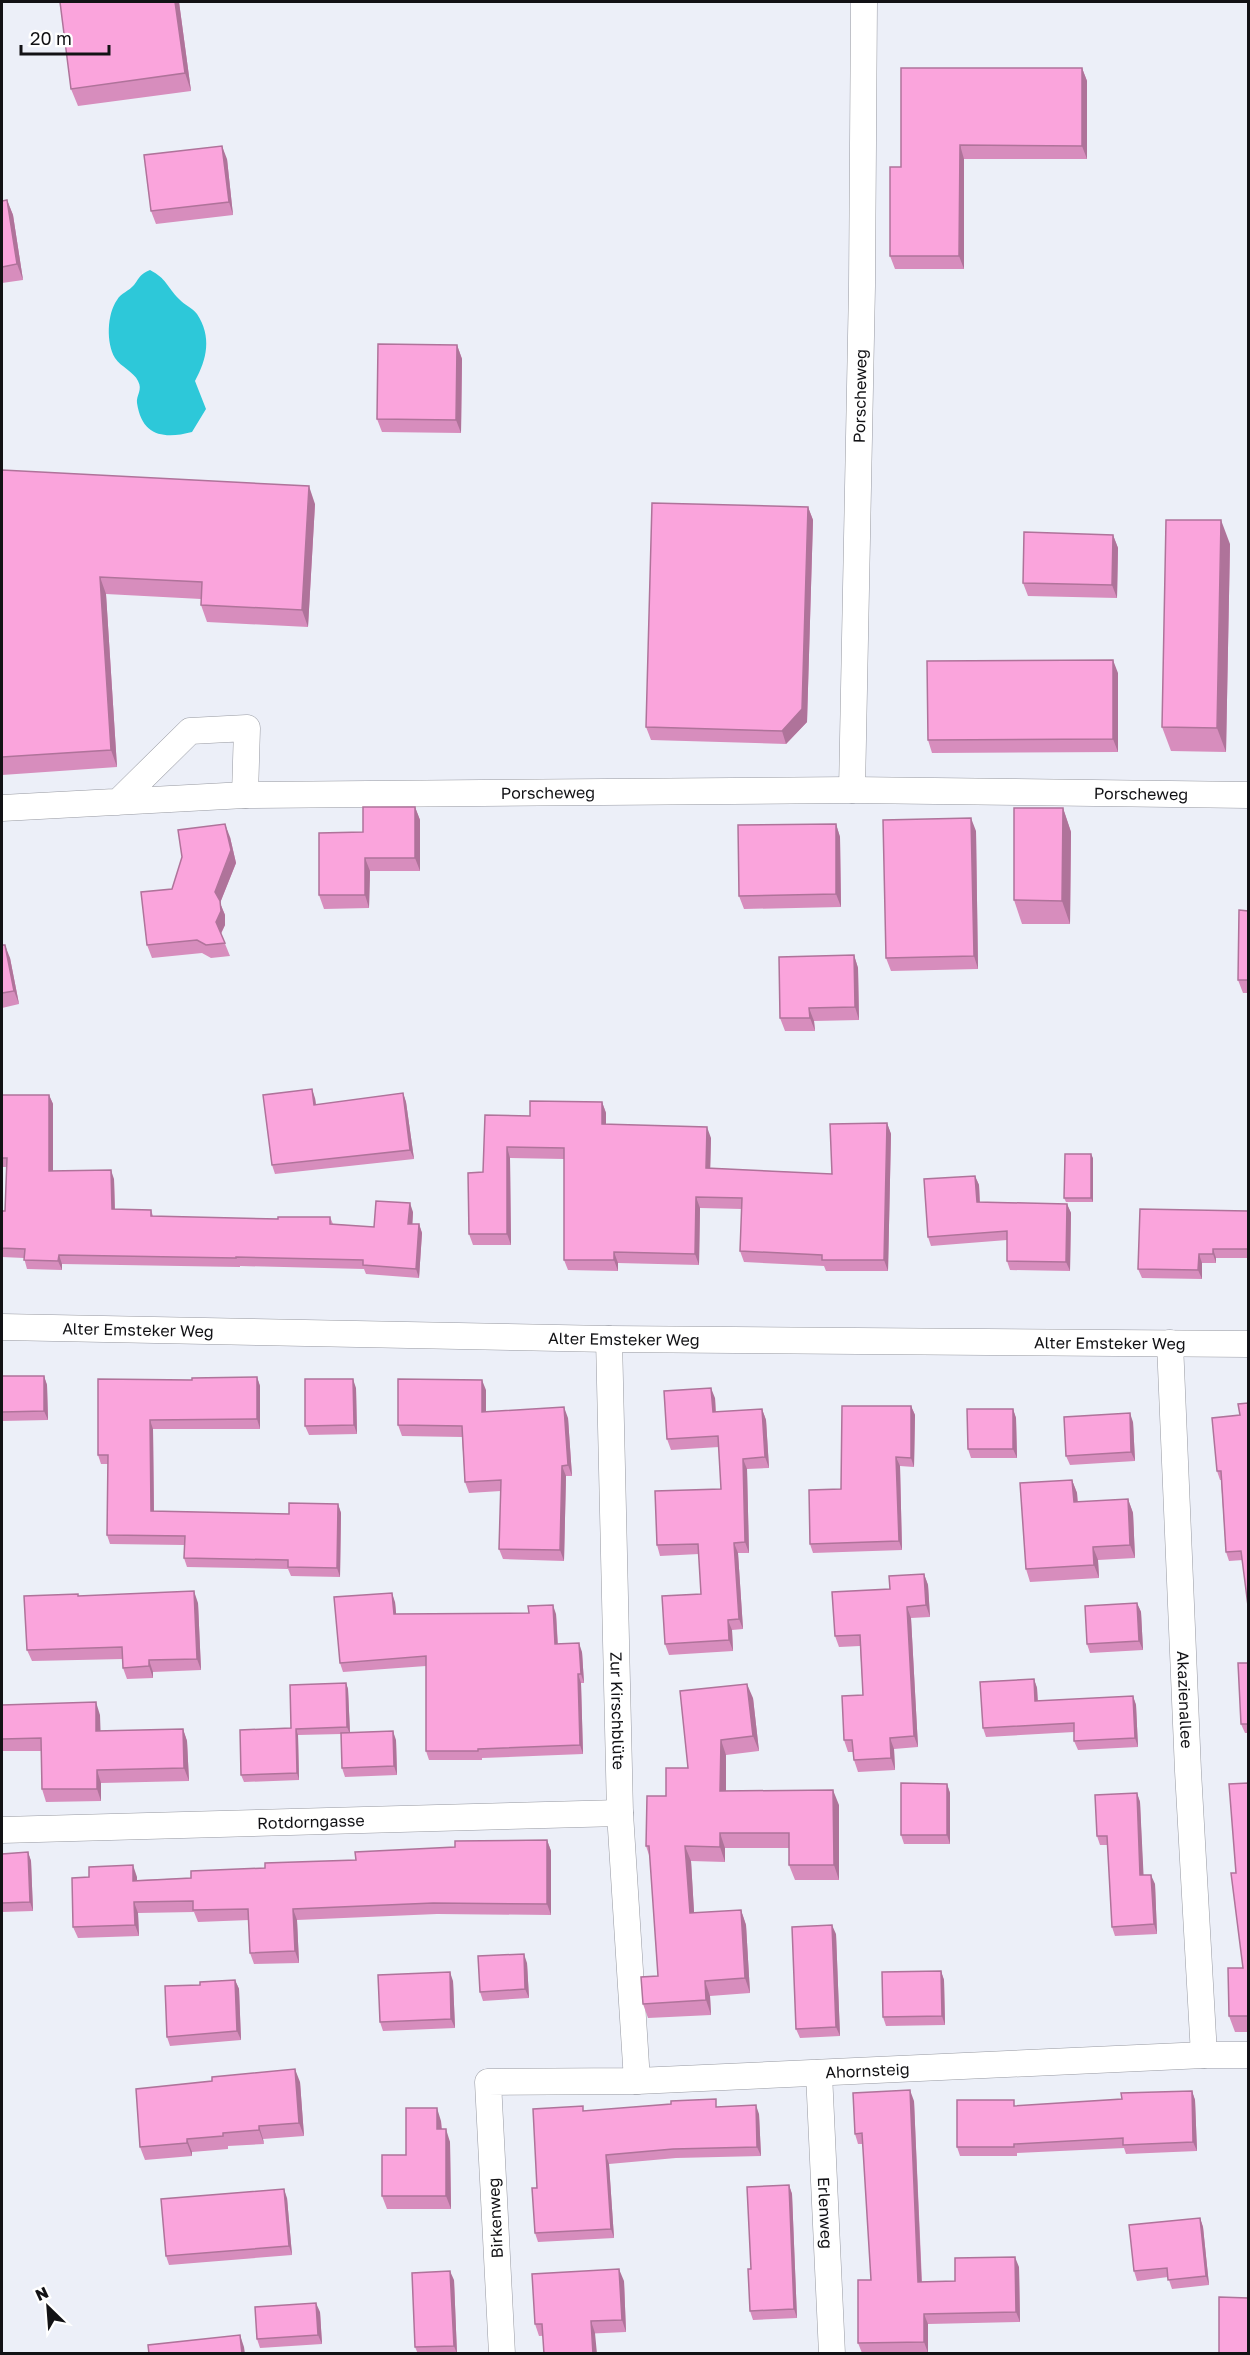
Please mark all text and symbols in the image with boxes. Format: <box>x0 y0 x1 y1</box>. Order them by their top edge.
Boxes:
scale bar <box>21 18 110 56</box>
text: 20 m <box>30 27 72 49</box>
street label: Porscheweg <box>849 349 871 443</box>
street label: Porscheweg <box>501 782 595 803</box>
street label: Porscheweg <box>1094 783 1188 804</box>
street label: Alter Emsteker Weg <box>62 1318 214 1341</box>
street label: Alter Emsteker Weg <box>548 1328 700 1350</box>
street label: Alter Emsteker Weg <box>1034 1332 1186 1354</box>
street label: Akazienallee <box>1173 1650 1197 1749</box>
street label: Zur Kirschblüte <box>606 1652 629 1770</box>
street label: Rotdorngasse <box>257 1810 365 1833</box>
street label: Ahornsteig <box>825 2059 910 2082</box>
street label: Erlenweg <box>814 2176 837 2249</box>
street label: Birkenweg <box>483 2177 507 2259</box>
north arrow <box>18 2277 78 2337</box>
text: N <box>32 2282 51 2305</box>

